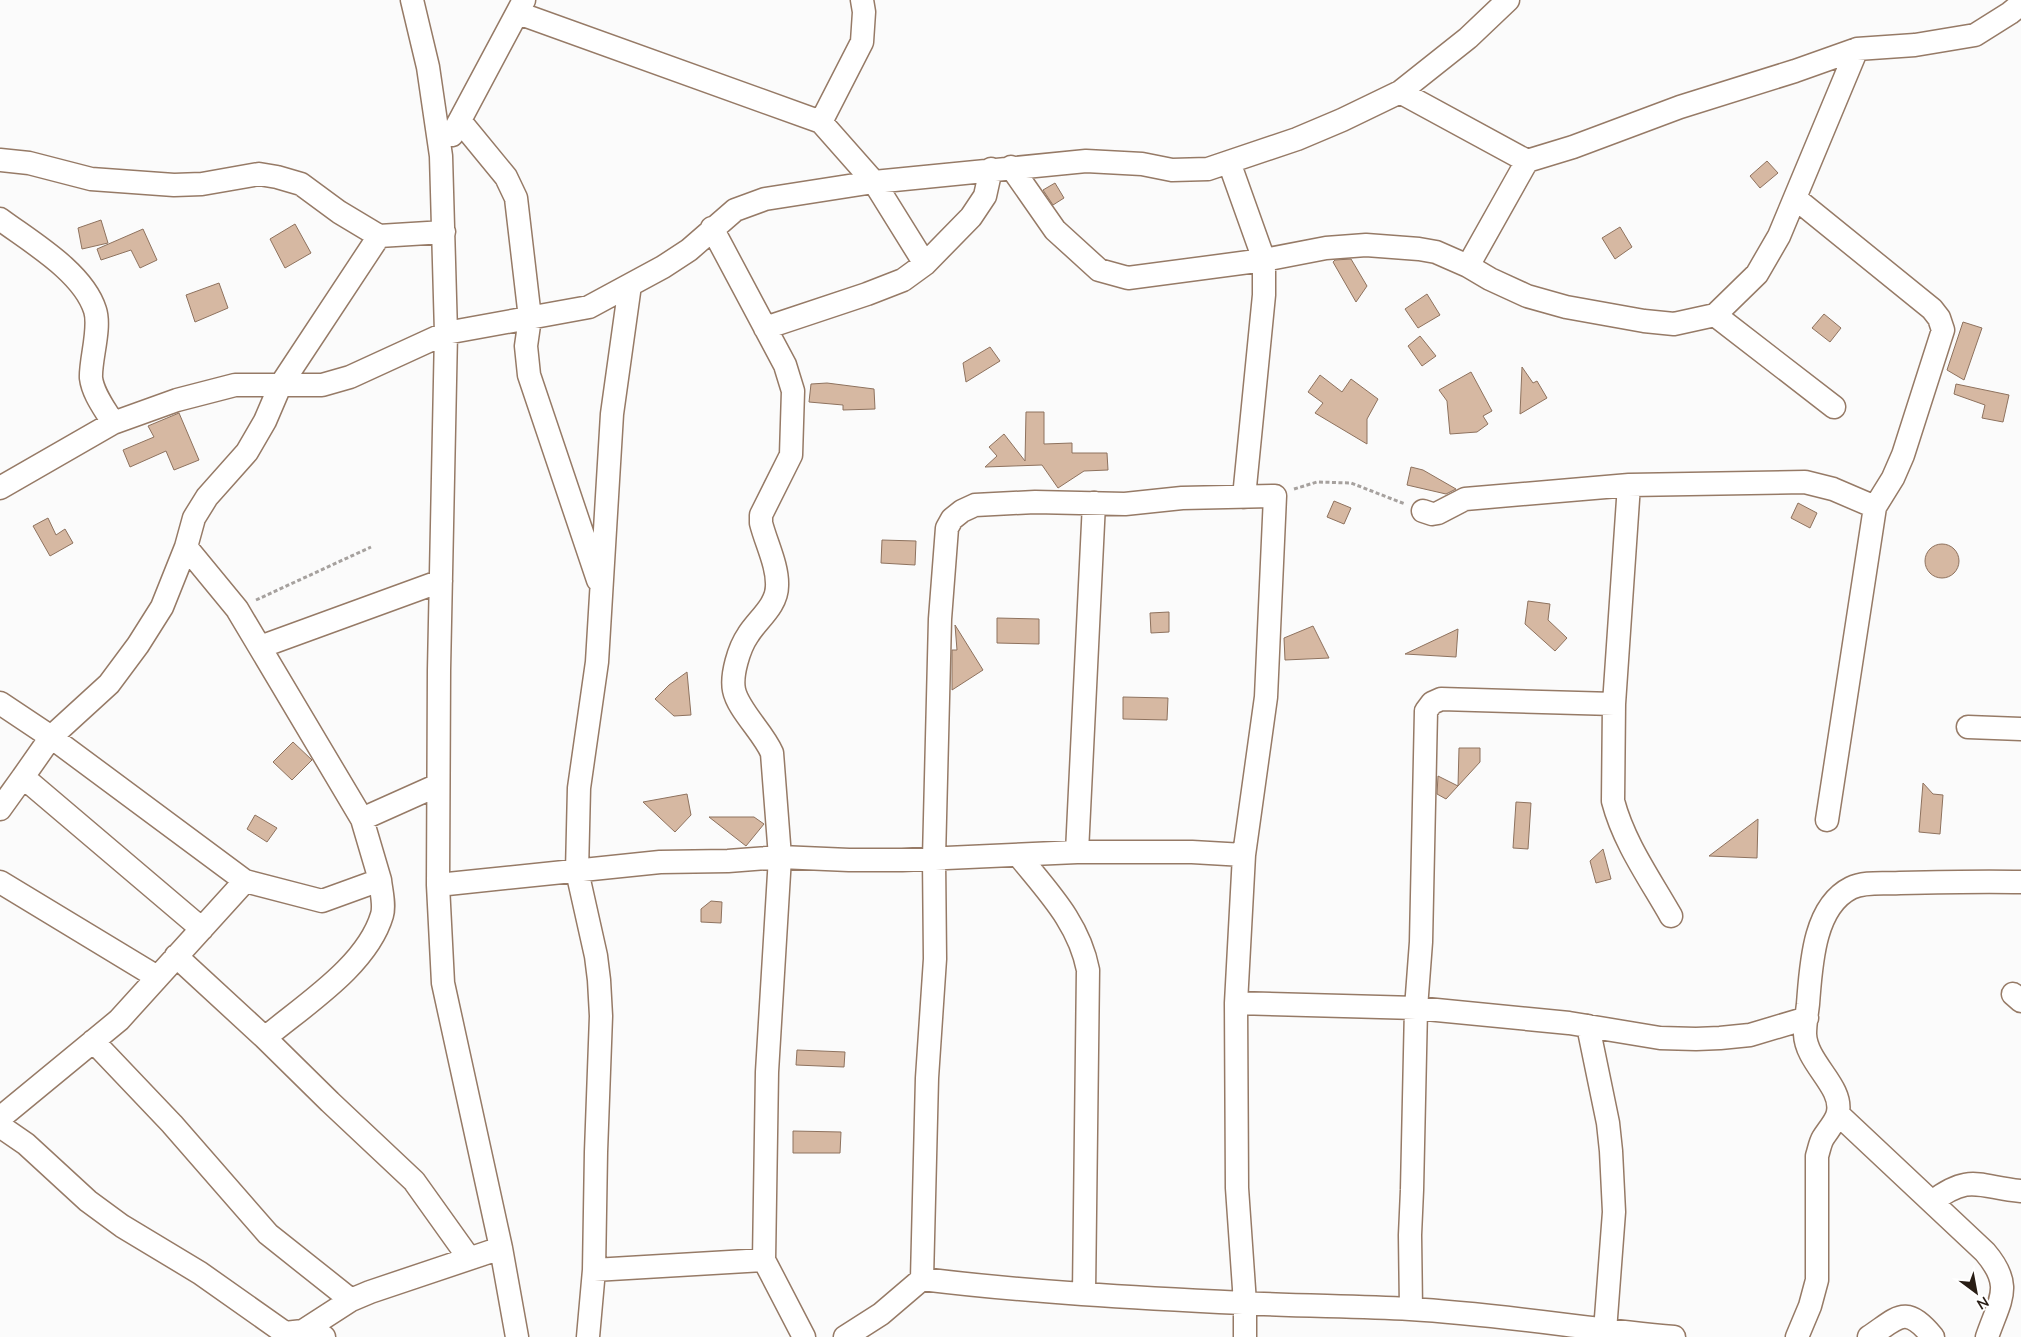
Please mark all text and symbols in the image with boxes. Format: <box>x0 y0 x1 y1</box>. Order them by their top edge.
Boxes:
north arrow <box>1951 1267 2001 1317</box>
text: N <box>1974 1293 1992 1314</box>

